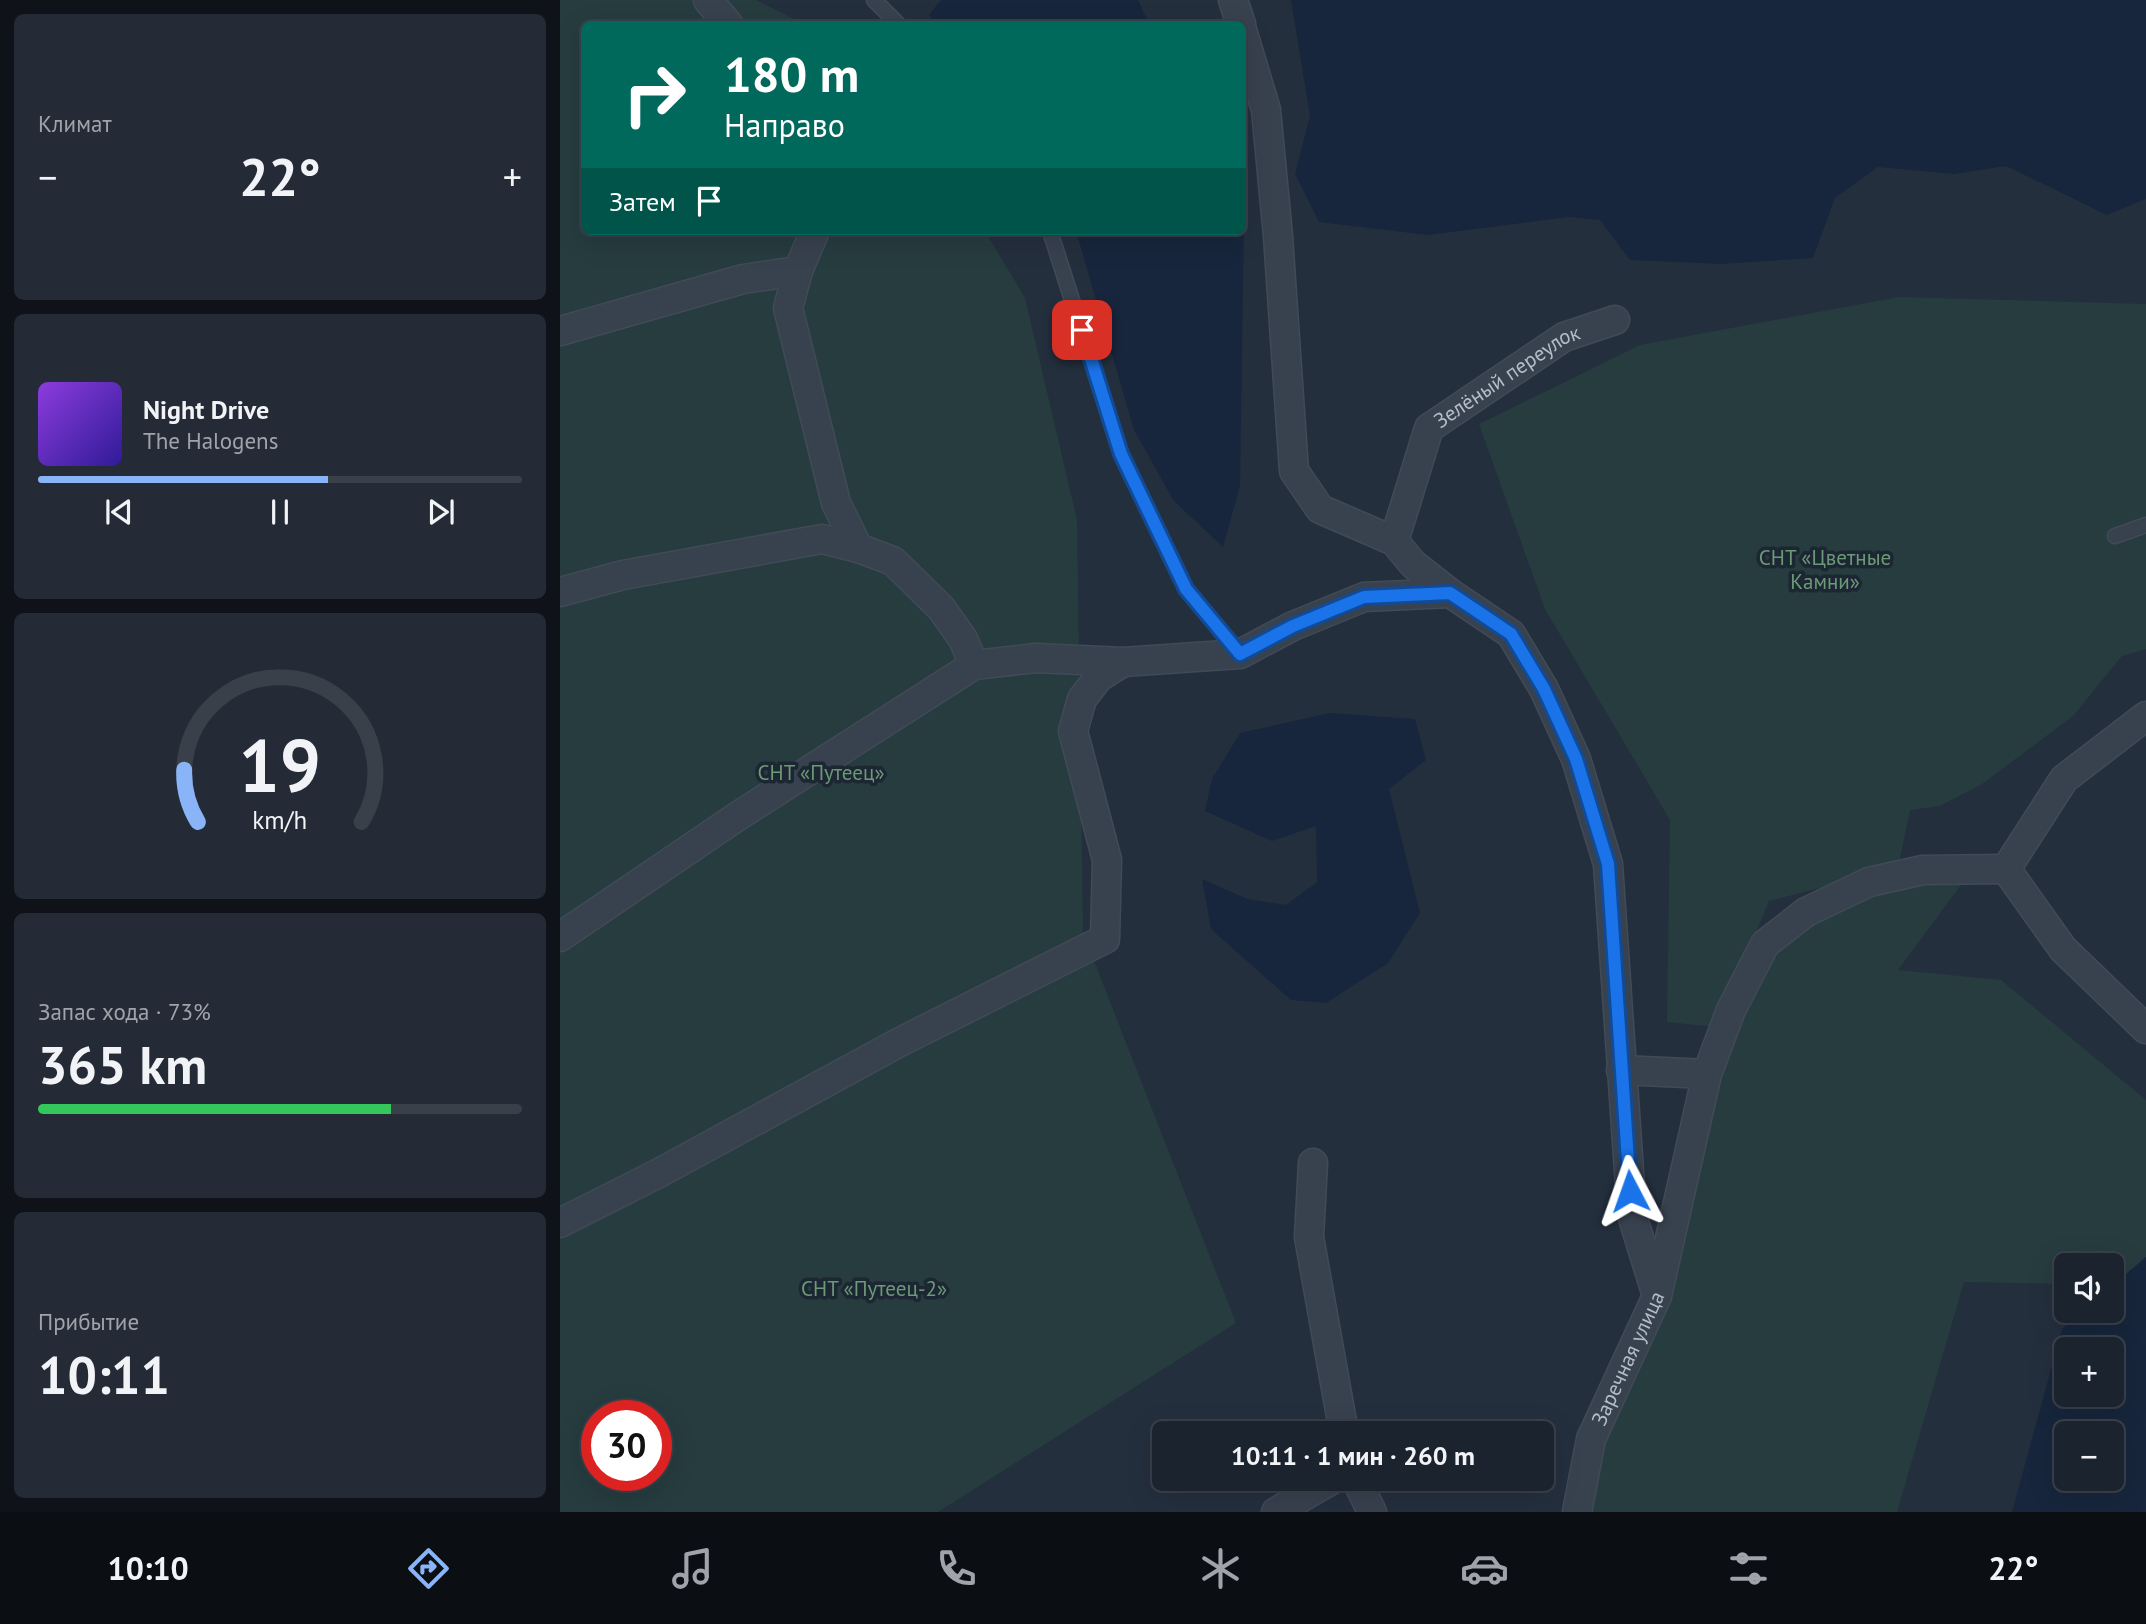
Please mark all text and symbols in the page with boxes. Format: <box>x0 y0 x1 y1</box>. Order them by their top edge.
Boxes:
text: 180 m <box>724 42 859 106</box>
icon: right <box>609 49 700 140</box>
text: Направо <box>724 104 845 146</box>
text: Климат <box>38 109 112 138</box>
text: 22° <box>239 143 321 210</box>
text: − <box>38 152 57 201</box>
text: + <box>503 152 522 201</box>
icon: arrive <box>690 182 728 220</box>
text: Затем <box>609 185 676 218</box>
pin <box>1052 300 1112 360</box>
icon: arrive <box>1063 311 1101 349</box>
street label: Зелёный переулок <box>1428 319 1583 434</box>
text: Night Drive <box>143 393 269 426</box>
text: The Halogens <box>143 426 278 455</box>
icon: previous <box>100 493 138 531</box>
icon: pause <box>261 493 299 531</box>
icon: next <box>422 493 460 531</box>
park label: СНТ «Цветные Камни» <box>1759 544 1891 595</box>
text: 19 <box>239 718 321 812</box>
park label: СНТ «Путеец» <box>758 759 884 786</box>
text: km/h <box>253 804 307 836</box>
text: Запас хода · 73% <box>38 997 211 1026</box>
text: 365 km <box>38 1031 207 1098</box>
position arrow <box>1593 1154 1667 1228</box>
map controls <box>2054 1253 2124 1491</box>
button: sound <box>2054 1253 2124 1323</box>
park label: СНТ «Путеец-2» <box>801 1275 947 1302</box>
street label: Заречная улица <box>1585 1287 1670 1430</box>
text: Прибытие <box>38 1307 139 1336</box>
button: + <box>2054 1337 2124 1407</box>
text: 10:11 <box>38 1341 170 1408</box>
speed limit sign: 30 <box>581 1400 672 1491</box>
button: − <box>2054 1421 2124 1491</box>
text: 10:11 · 1 мин · 260 m <box>1231 1439 1475 1472</box>
icon: directions <box>404 1544 453 1593</box>
icon: music <box>668 1544 717 1593</box>
icon: phone <box>932 1544 981 1593</box>
icon: climate <box>1196 1544 1245 1593</box>
icon: car <box>1460 1544 1509 1593</box>
icon: filters <box>1724 1544 1773 1593</box>
text: 10:10 <box>108 1547 189 1589</box>
text: 22° <box>1988 1547 2038 1589</box>

